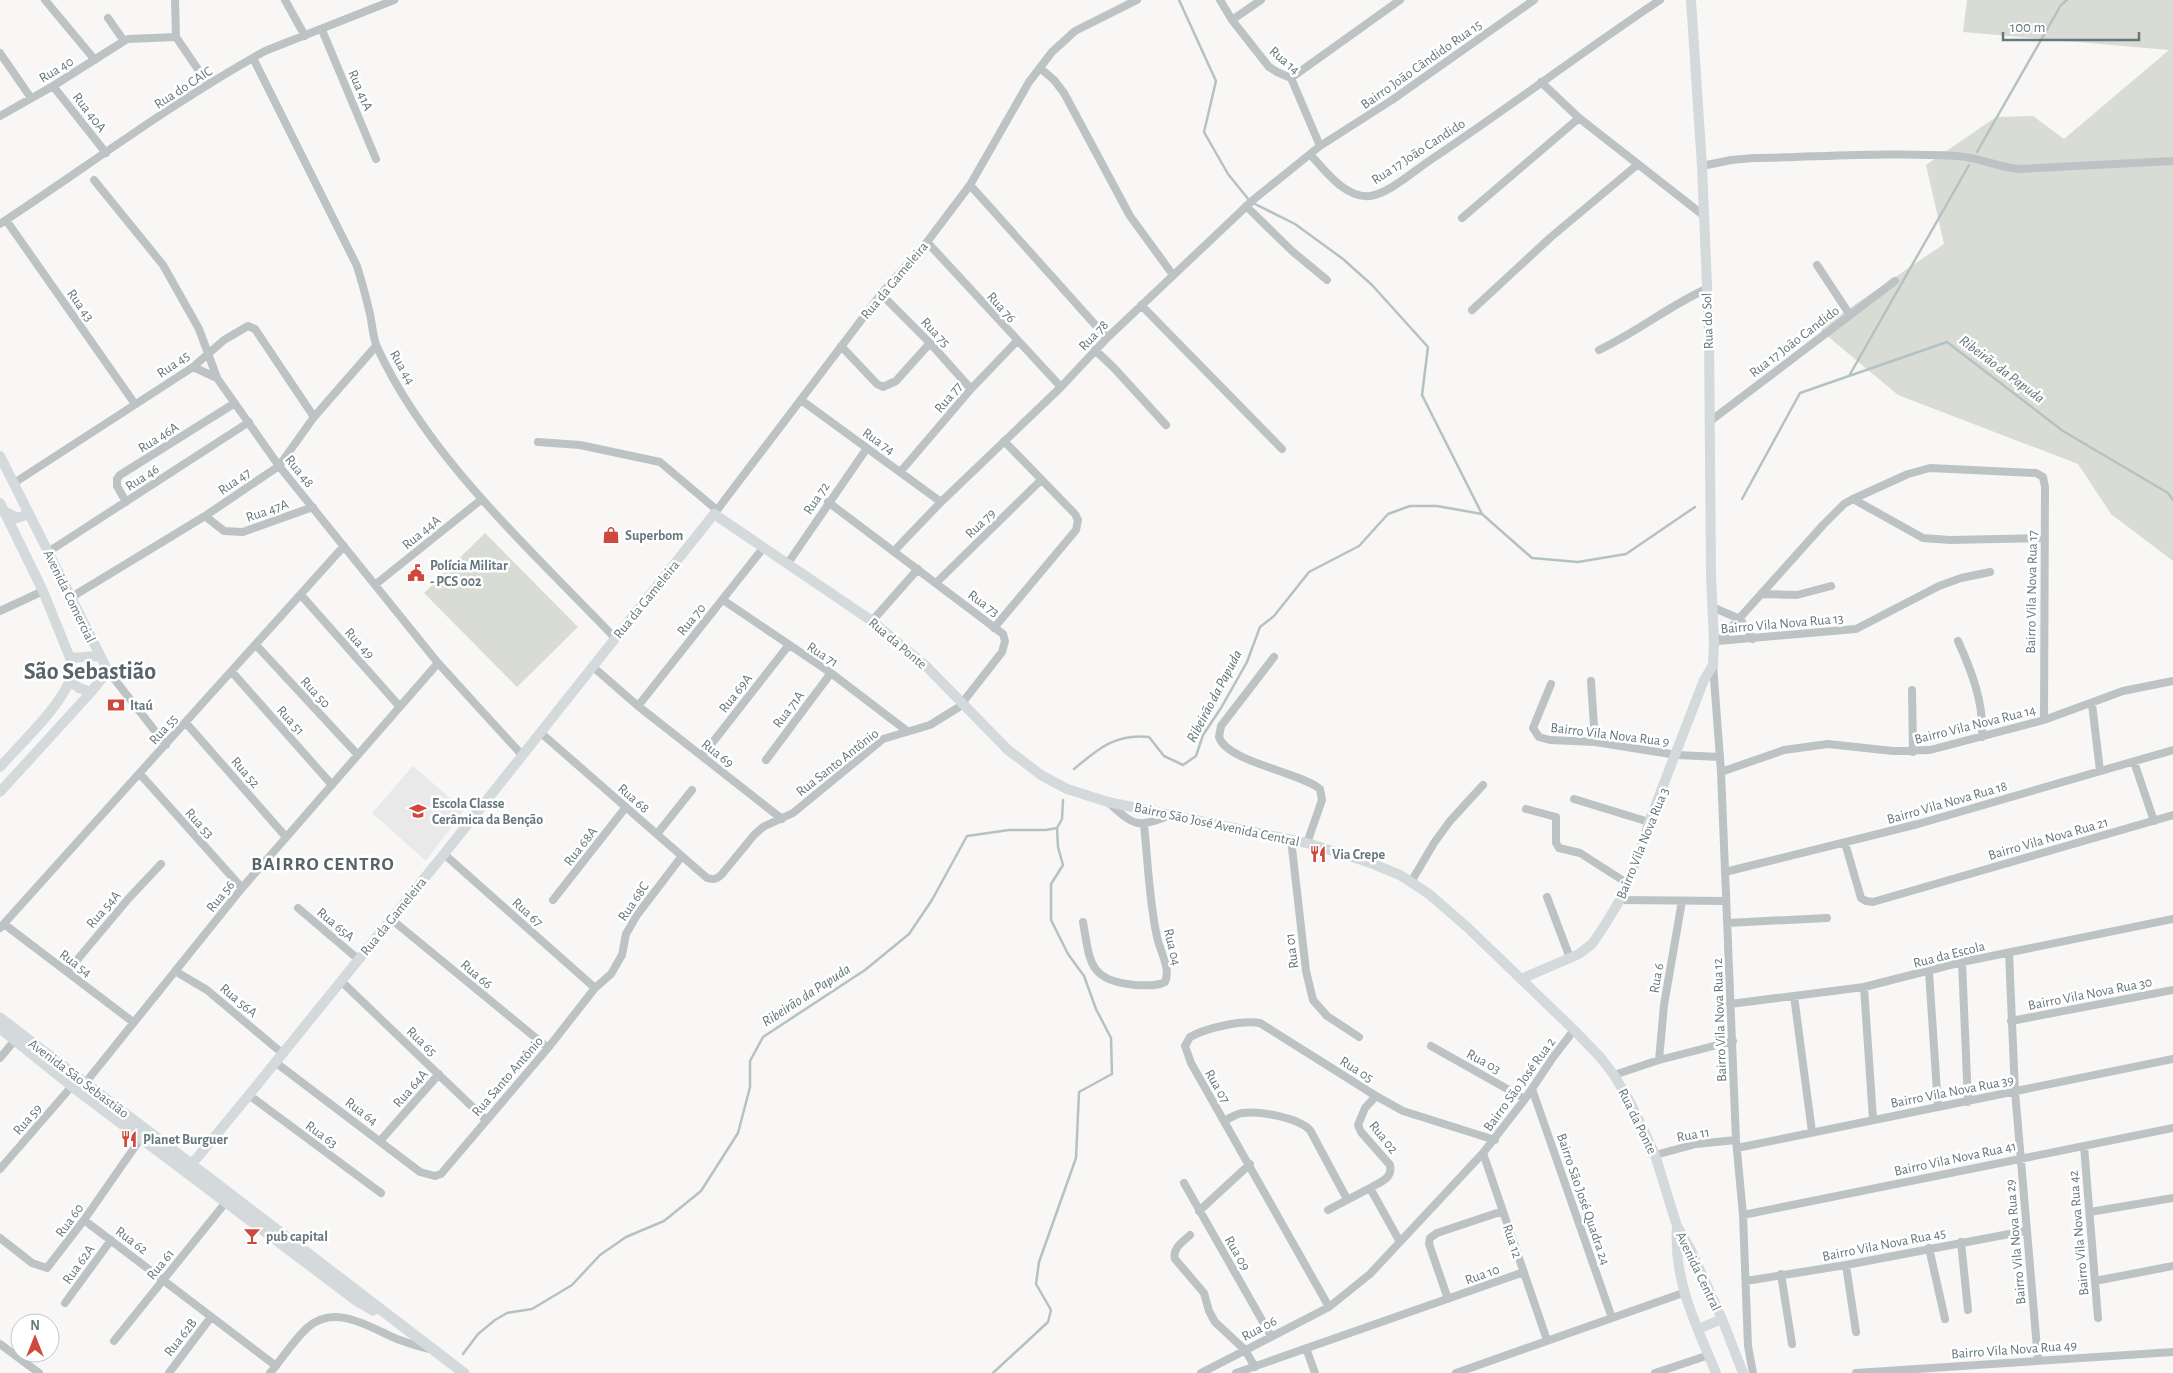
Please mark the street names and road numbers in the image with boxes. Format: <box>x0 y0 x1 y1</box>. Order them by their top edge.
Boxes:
street label: Bairro João Cândido Rua 15 <box>1359 18 1485 112</box>
street label: Rua 14 <box>1266 44 1302 78</box>
street label: Rua 40 <box>37 54 76 86</box>
street label: Rua do CAIC <box>152 64 215 112</box>
street label: Rua 41A <box>345 68 375 113</box>
street label: Rua 40A <box>70 90 109 135</box>
street label: Rua 17 João Candido <box>1369 116 1468 187</box>
street label: Rua da Gameleira <box>859 239 931 322</box>
street label: Rua 43 <box>64 287 96 324</box>
street label: Rua 76 <box>984 290 1018 326</box>
street label: Rua do Sol <box>1700 292 1716 349</box>
street label: Rua 17 João Candido <box>1747 303 1842 380</box>
street label: Rua 75 <box>918 315 953 350</box>
street label: Rua 78 <box>1076 318 1111 353</box>
street label: Rua 44 <box>387 348 418 387</box>
street label: Rua 45 <box>155 349 193 381</box>
street label: Rua 77 <box>932 380 966 416</box>
street label: Rua 46A <box>136 420 181 456</box>
street label: Rua 74 <box>860 426 897 458</box>
street label: Rua 48 <box>282 453 316 490</box>
street label: Rua 46 <box>123 462 162 494</box>
street label: Rua 47 <box>216 466 254 498</box>
street label: Rua 72 <box>801 480 833 517</box>
street label: Rua 47A <box>244 497 290 525</box>
street label: Rua 79 <box>963 506 998 541</box>
street label: Rua 44A <box>400 513 444 552</box>
street label: Bairro Vila Nova Rua 17 <box>2024 530 2040 654</box>
street label: Avenida Comercial <box>41 548 98 645</box>
street label: Rua da Gameleira <box>611 558 683 641</box>
street label: Rua 73 <box>965 588 1002 620</box>
street label: Rua 70 <box>675 601 709 638</box>
street label: Bairro Vila Nova Rua 13 <box>1720 612 1844 636</box>
street label: Rua da Ponte <box>866 616 929 672</box>
street label: Rua 49 <box>342 625 377 662</box>
street label: Rua 71 <box>804 640 841 670</box>
street label: Rua 69A <box>717 672 755 716</box>
street label: Rua 50 <box>298 675 333 711</box>
street label: Rua 71A <box>771 689 807 731</box>
street label: Rua 51 <box>274 703 307 738</box>
street label: Bairro Vila Nova Rua 14 <box>1913 703 2038 747</box>
street label: Rua 55 <box>147 712 181 747</box>
street label: Bairro Vila Nova Rua 9 <box>1550 721 1670 749</box>
street label: Rua Santo Antônio <box>794 726 882 799</box>
street label: Rua 69 <box>699 737 736 771</box>
street label: Rua 52 <box>228 755 262 791</box>
street label: Bairro Vila Nova Rua 18 <box>1886 779 2009 827</box>
street label: Rua 68 <box>615 781 652 816</box>
street label: Bairro Vila Nova Rua 3 <box>1614 786 1672 901</box>
street label: Bairro São José Avenida Central <box>1133 801 1301 849</box>
street label: Rua 53 <box>182 806 216 842</box>
street label: Bairro Vila Nova Rua 21 <box>1987 815 2110 863</box>
street label: Rua 68A <box>562 825 600 869</box>
street label: Rua da Gameleira <box>358 875 430 958</box>
street label: Rua 56 <box>204 878 237 915</box>
street label: Rua 68C <box>616 879 652 924</box>
street label: Rua 54A <box>84 888 124 931</box>
street label: Rua 67 <box>509 896 545 930</box>
street label: Rua 65A <box>314 905 357 944</box>
street label: Rua 04 <box>1161 927 1183 967</box>
street label: Rua 01 <box>1283 932 1301 969</box>
street label: Rua da Escola <box>1912 939 1987 971</box>
street label: Rua 54 <box>57 947 94 980</box>
street label: Rua 66 <box>458 958 495 992</box>
street label: Bairro Vila Nova Rua 12 <box>1711 958 1729 1082</box>
street label: Rua 6 <box>1647 962 1666 994</box>
street label: Bairro Vila Nova Rua 30 <box>2027 975 2153 1013</box>
street label: Rua 56A <box>217 981 260 1020</box>
street label: Rua 65 <box>404 1024 439 1059</box>
street label: Rua Santo Antônio <box>470 1034 546 1119</box>
street label: Bairro São José Rua 2 <box>1481 1035 1558 1134</box>
street label: Avenida São Sebastião <box>26 1037 131 1121</box>
street label: Rua 03 <box>1464 1047 1503 1077</box>
street label: Rua 05 <box>1337 1054 1376 1086</box>
street label: Rua 64A <box>391 1067 431 1110</box>
street label: Rua 07 <box>1202 1067 1232 1106</box>
street label: Bairro Vila Nova Rua 39 <box>1889 1073 2015 1111</box>
street label: Rua da Ponte <box>1615 1087 1659 1156</box>
street label: Rua 64 <box>343 1095 380 1129</box>
street label: Rua 59 <box>11 1102 45 1138</box>
street label: Rua 63 <box>303 1119 340 1151</box>
street label: Rua 02 <box>1366 1119 1400 1156</box>
street label: Rua 11 <box>1676 1125 1711 1145</box>
street label: Bairro São José Quadra 24 <box>1554 1132 1612 1267</box>
street label: Bairro Vila Nova Rua 41 <box>1893 1139 2018 1179</box>
street label: Bairro Vila Nova Rua 42 <box>2067 1170 2091 1296</box>
street label: Bairro Vila Nova Rua 29 <box>2004 1179 2028 1305</box>
street label: Rua 60 <box>53 1201 86 1240</box>
street label: Rua 12 <box>1500 1223 1524 1260</box>
street label: Rua 62 <box>113 1224 150 1257</box>
street label: Bairro Vila Nova Rua 45 <box>1821 1226 1947 1264</box>
street label: Avenida Central <box>1673 1230 1723 1313</box>
street label: Rua 09 <box>1222 1234 1253 1273</box>
street label: Rua 62A <box>60 1242 98 1287</box>
street label: Rua 61 <box>144 1247 177 1283</box>
street label: Rua 10 <box>1463 1262 1501 1288</box>
street label: Rua 06 <box>1240 1314 1279 1344</box>
street label: Rua 62B <box>162 1316 200 1359</box>
street label: Bairro Vila Nova Rua 49 <box>1951 1339 2078 1361</box>

